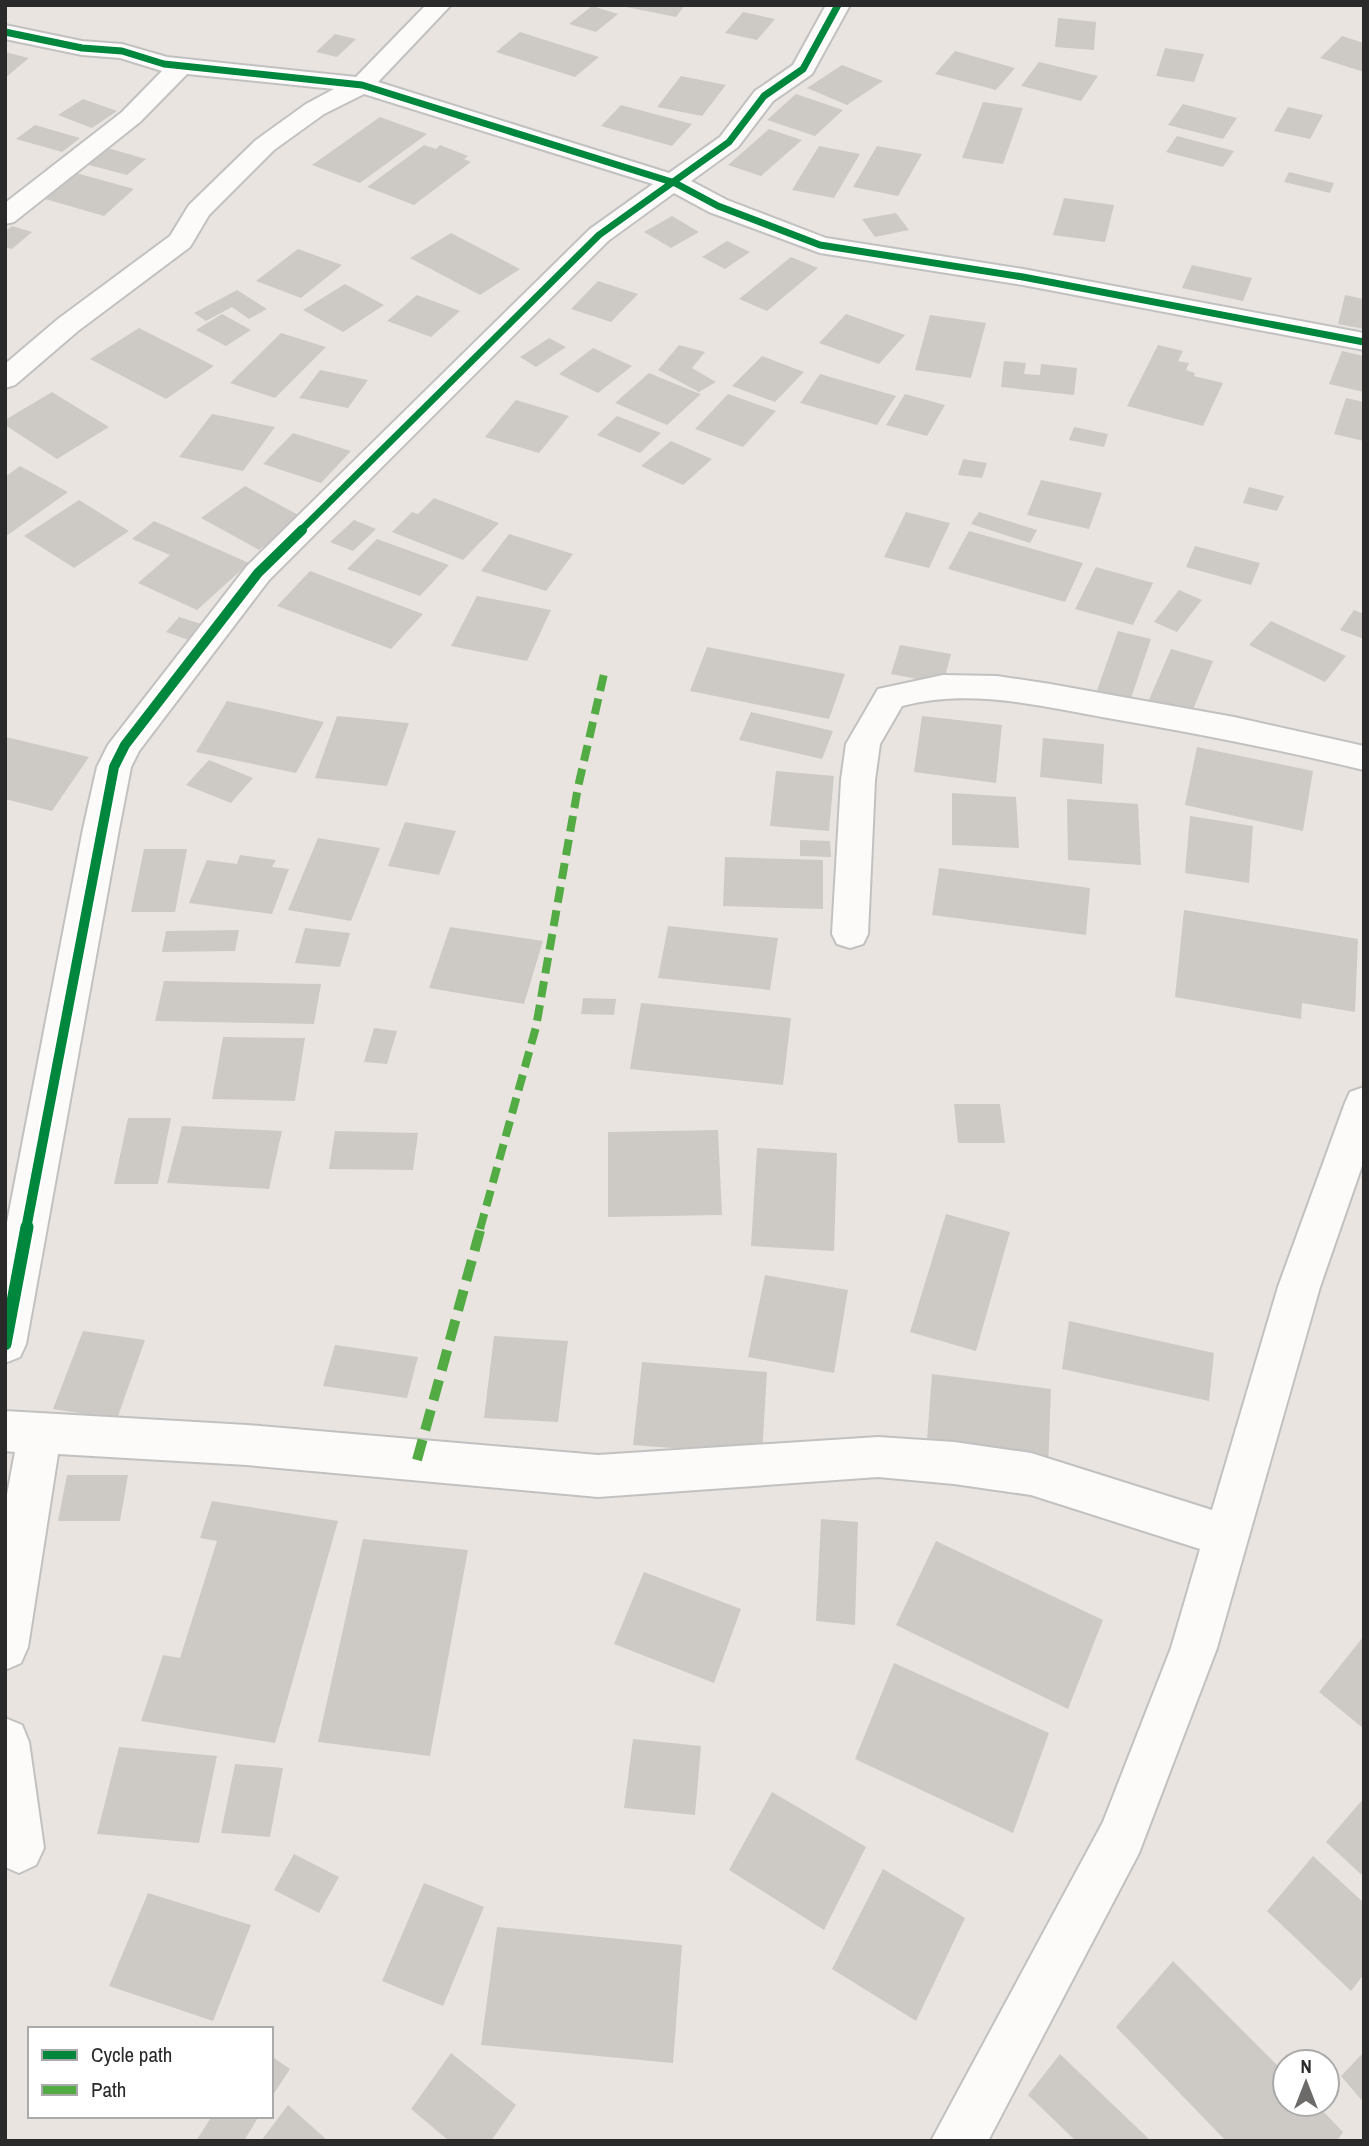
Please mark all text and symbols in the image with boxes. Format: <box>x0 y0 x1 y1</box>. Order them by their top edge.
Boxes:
legend <box>28 2027 273 2118</box>
text: Cycle path <box>91 2040 172 2069</box>
north arrow <box>1271 2048 1341 2118</box>
text: N <box>1300 2053 1312 2079</box>
text: Path <box>91 2075 126 2104</box>

